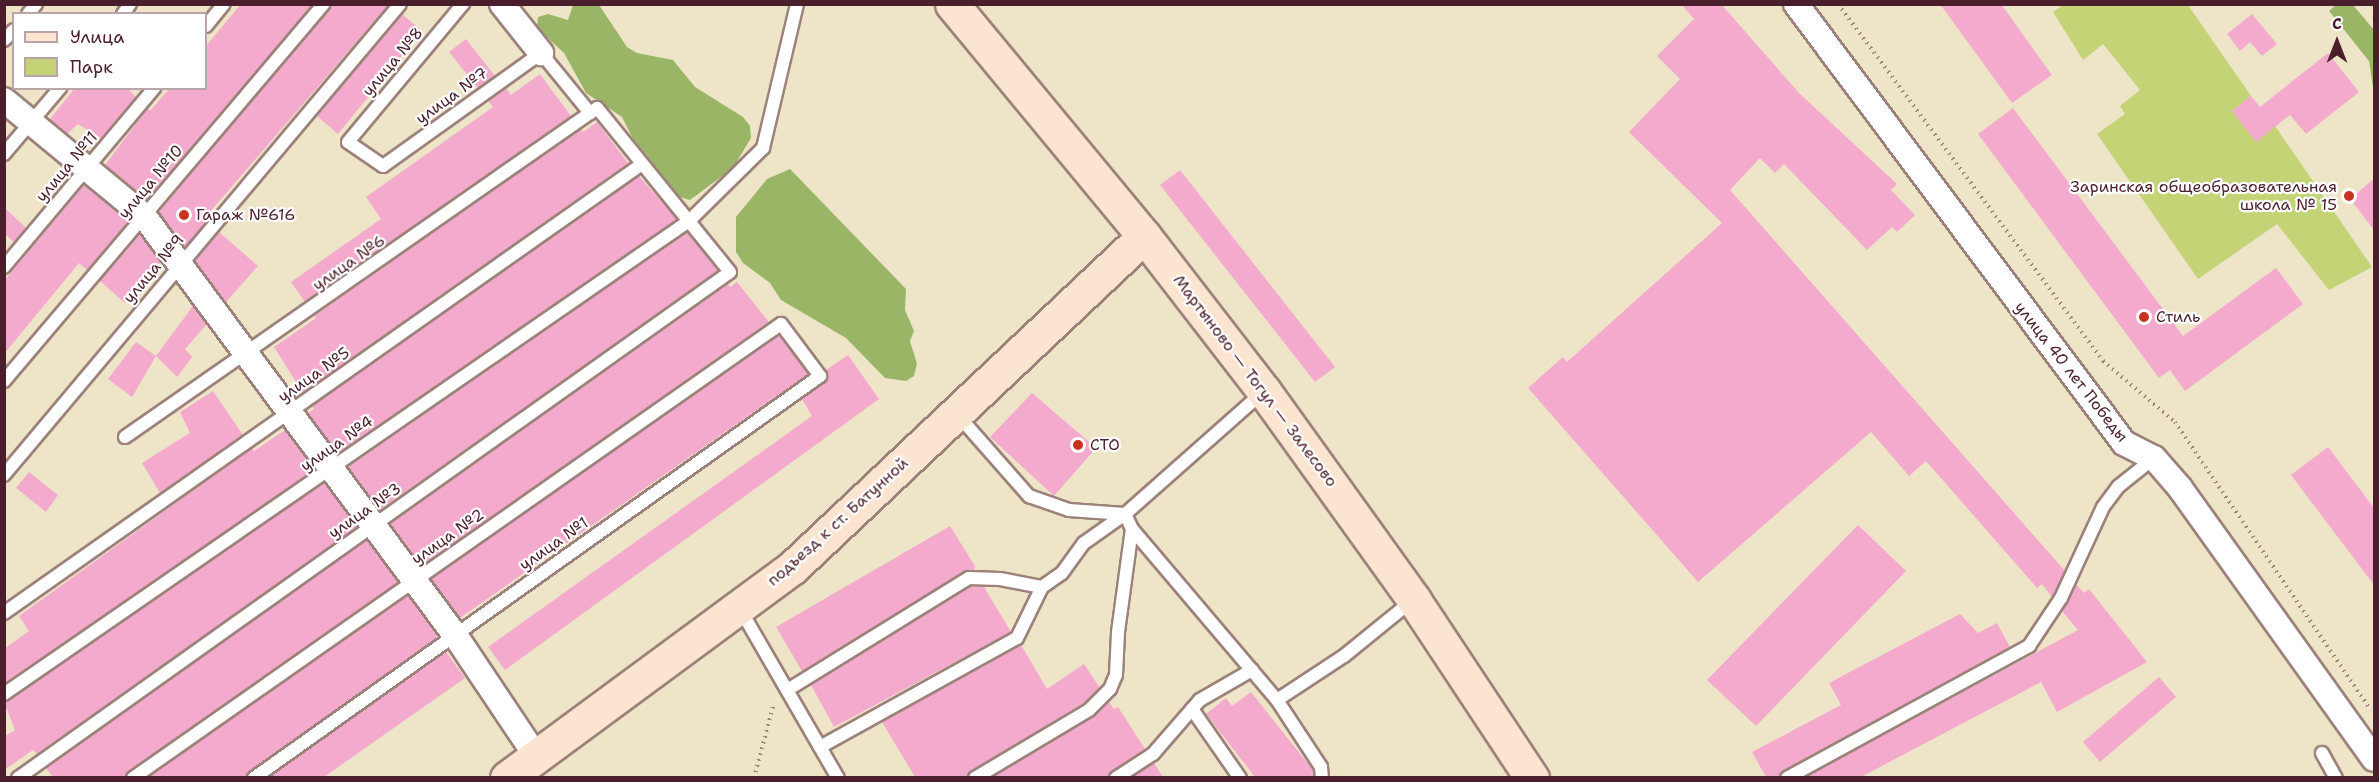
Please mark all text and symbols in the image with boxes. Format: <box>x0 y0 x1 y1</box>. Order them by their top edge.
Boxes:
legend <box>12 12 207 90</box>
north arrow <box>2307 12 2367 72</box>
text: С <box>2332 13 2342 34</box>
street label: улица №8 <box>359 24 427 100</box>
text: Улица <box>70 25 124 49</box>
text: Парк <box>70 55 113 79</box>
street label: улица №7 <box>412 63 492 129</box>
street label: улица №11 <box>32 128 102 206</box>
street label: улица №10 <box>115 141 187 223</box>
place label: Заринская общеобразовательная школа № 15 <box>2070 177 2337 215</box>
marker: Заринская общеобразовательная школа № 15 <box>2342 189 2356 203</box>
place label: Гараж №616 <box>196 205 295 225</box>
marker: Гараж №616 <box>177 208 191 222</box>
street label: улица №9 <box>120 231 188 307</box>
street label: улица №6 <box>309 231 389 295</box>
street label: Мартыново — Тогул — Залесово <box>1169 271 1341 491</box>
street label: улица 40 лет Победы <box>2010 298 2132 446</box>
place label: Стиль <box>2156 307 2200 327</box>
marker: Стиль <box>2137 310 2151 324</box>
street label: улица №5 <box>275 343 353 407</box>
street label: улица №4 <box>297 412 377 476</box>
place label: СТО <box>1090 435 1120 455</box>
marker: СТО <box>1071 438 1085 452</box>
street label: подъезд к ст. Батунной <box>764 454 912 590</box>
street label: улица №3 <box>325 479 405 543</box>
street label: улица №2 <box>408 505 488 569</box>
street label: улица №1 <box>516 513 592 575</box>

